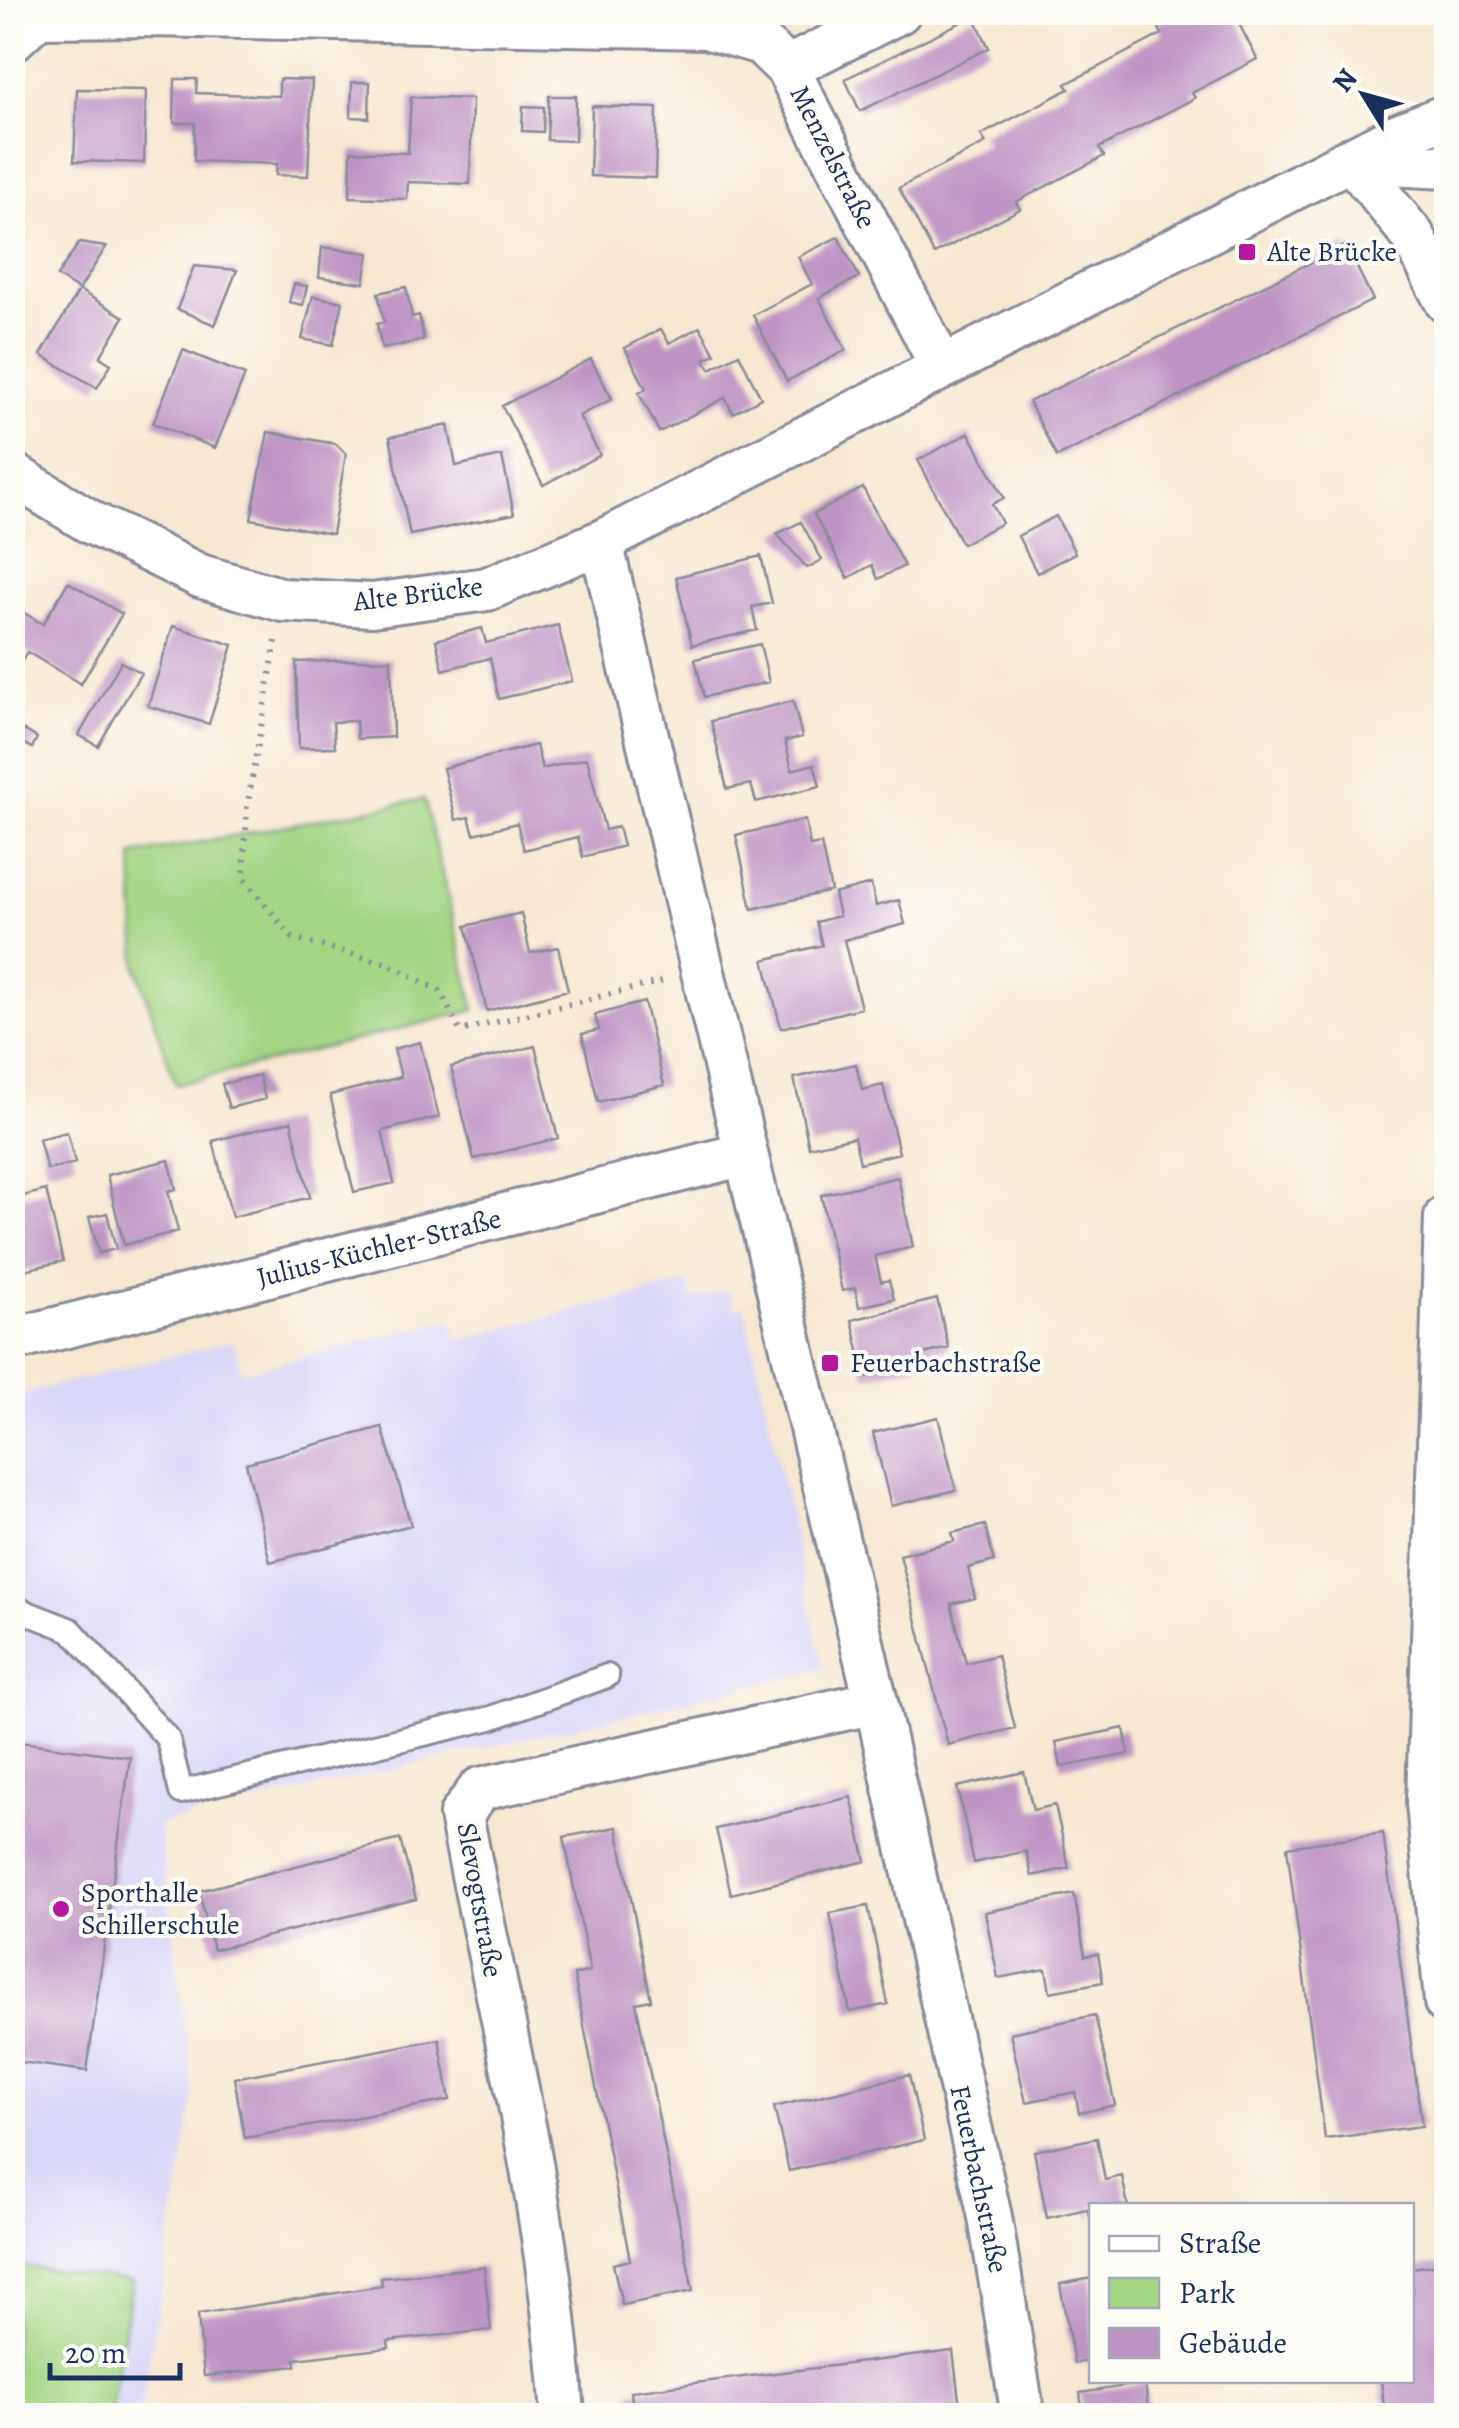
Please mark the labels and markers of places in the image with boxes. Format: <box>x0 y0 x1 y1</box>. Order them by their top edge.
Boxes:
place label: Alte Brücke <box>1266 233 1397 271</box>
marker: Alte Brücke <box>1236 241 1258 263</box>
place label: Feuerbachstraße <box>850 1344 1041 1382</box>
marker: Feuerbachstraße <box>819 1352 841 1374</box>
place label: Sporthalle Schillerschule <box>81 1874 240 1944</box>
marker: Sporthalle Schillerschule <box>50 1898 72 1920</box>

